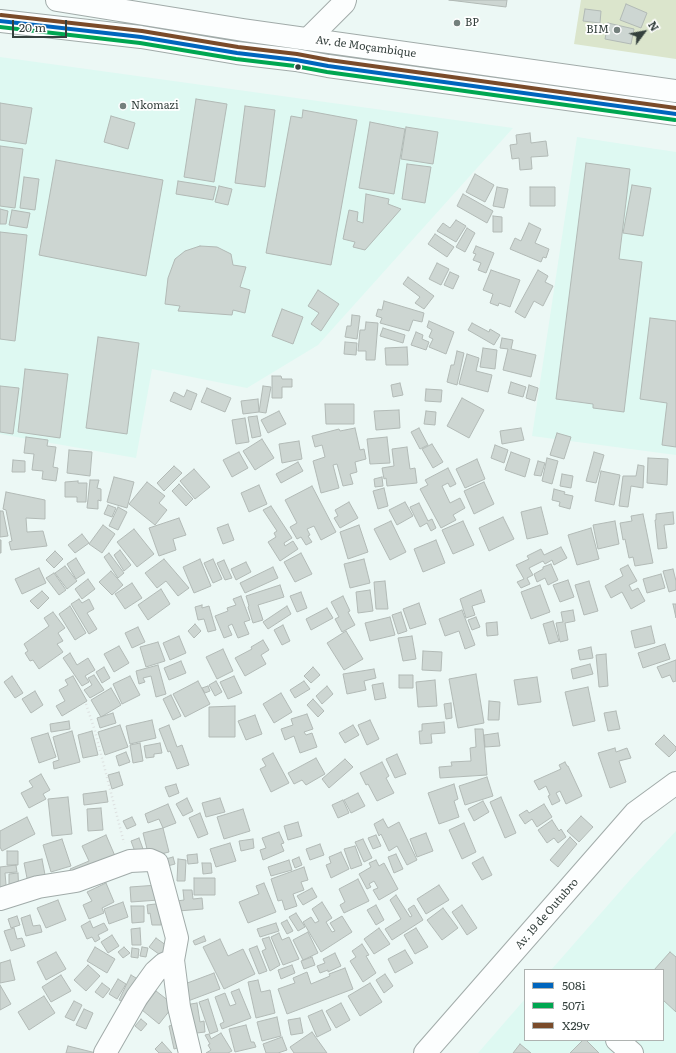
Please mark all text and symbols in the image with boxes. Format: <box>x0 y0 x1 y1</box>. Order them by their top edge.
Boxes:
scale bar <box>14 12 69 38</box>
north arrow <box>624 12 664 52</box>
place label: BP <box>465 16 479 30</box>
text: N <box>645 17 663 34</box>
text: 20 m <box>19 18 46 36</box>
marker: BP <box>452 18 462 28</box>
place label: BIM <box>586 23 609 37</box>
marker: BIM <box>612 25 622 35</box>
street label: Av. de Moçambique <box>315 33 417 61</box>
unlabelled marker <box>293 62 303 72</box>
place label: Nkomazi <box>131 99 179 113</box>
marker: Nkomazi <box>118 101 128 111</box>
street label: Av. 19 de Outubro <box>513 876 581 952</box>
legend <box>524 969 664 1041</box>
text: 508i <box>562 976 586 994</box>
text: 507i <box>562 996 585 1014</box>
text: X29v <box>562 1016 590 1034</box>

